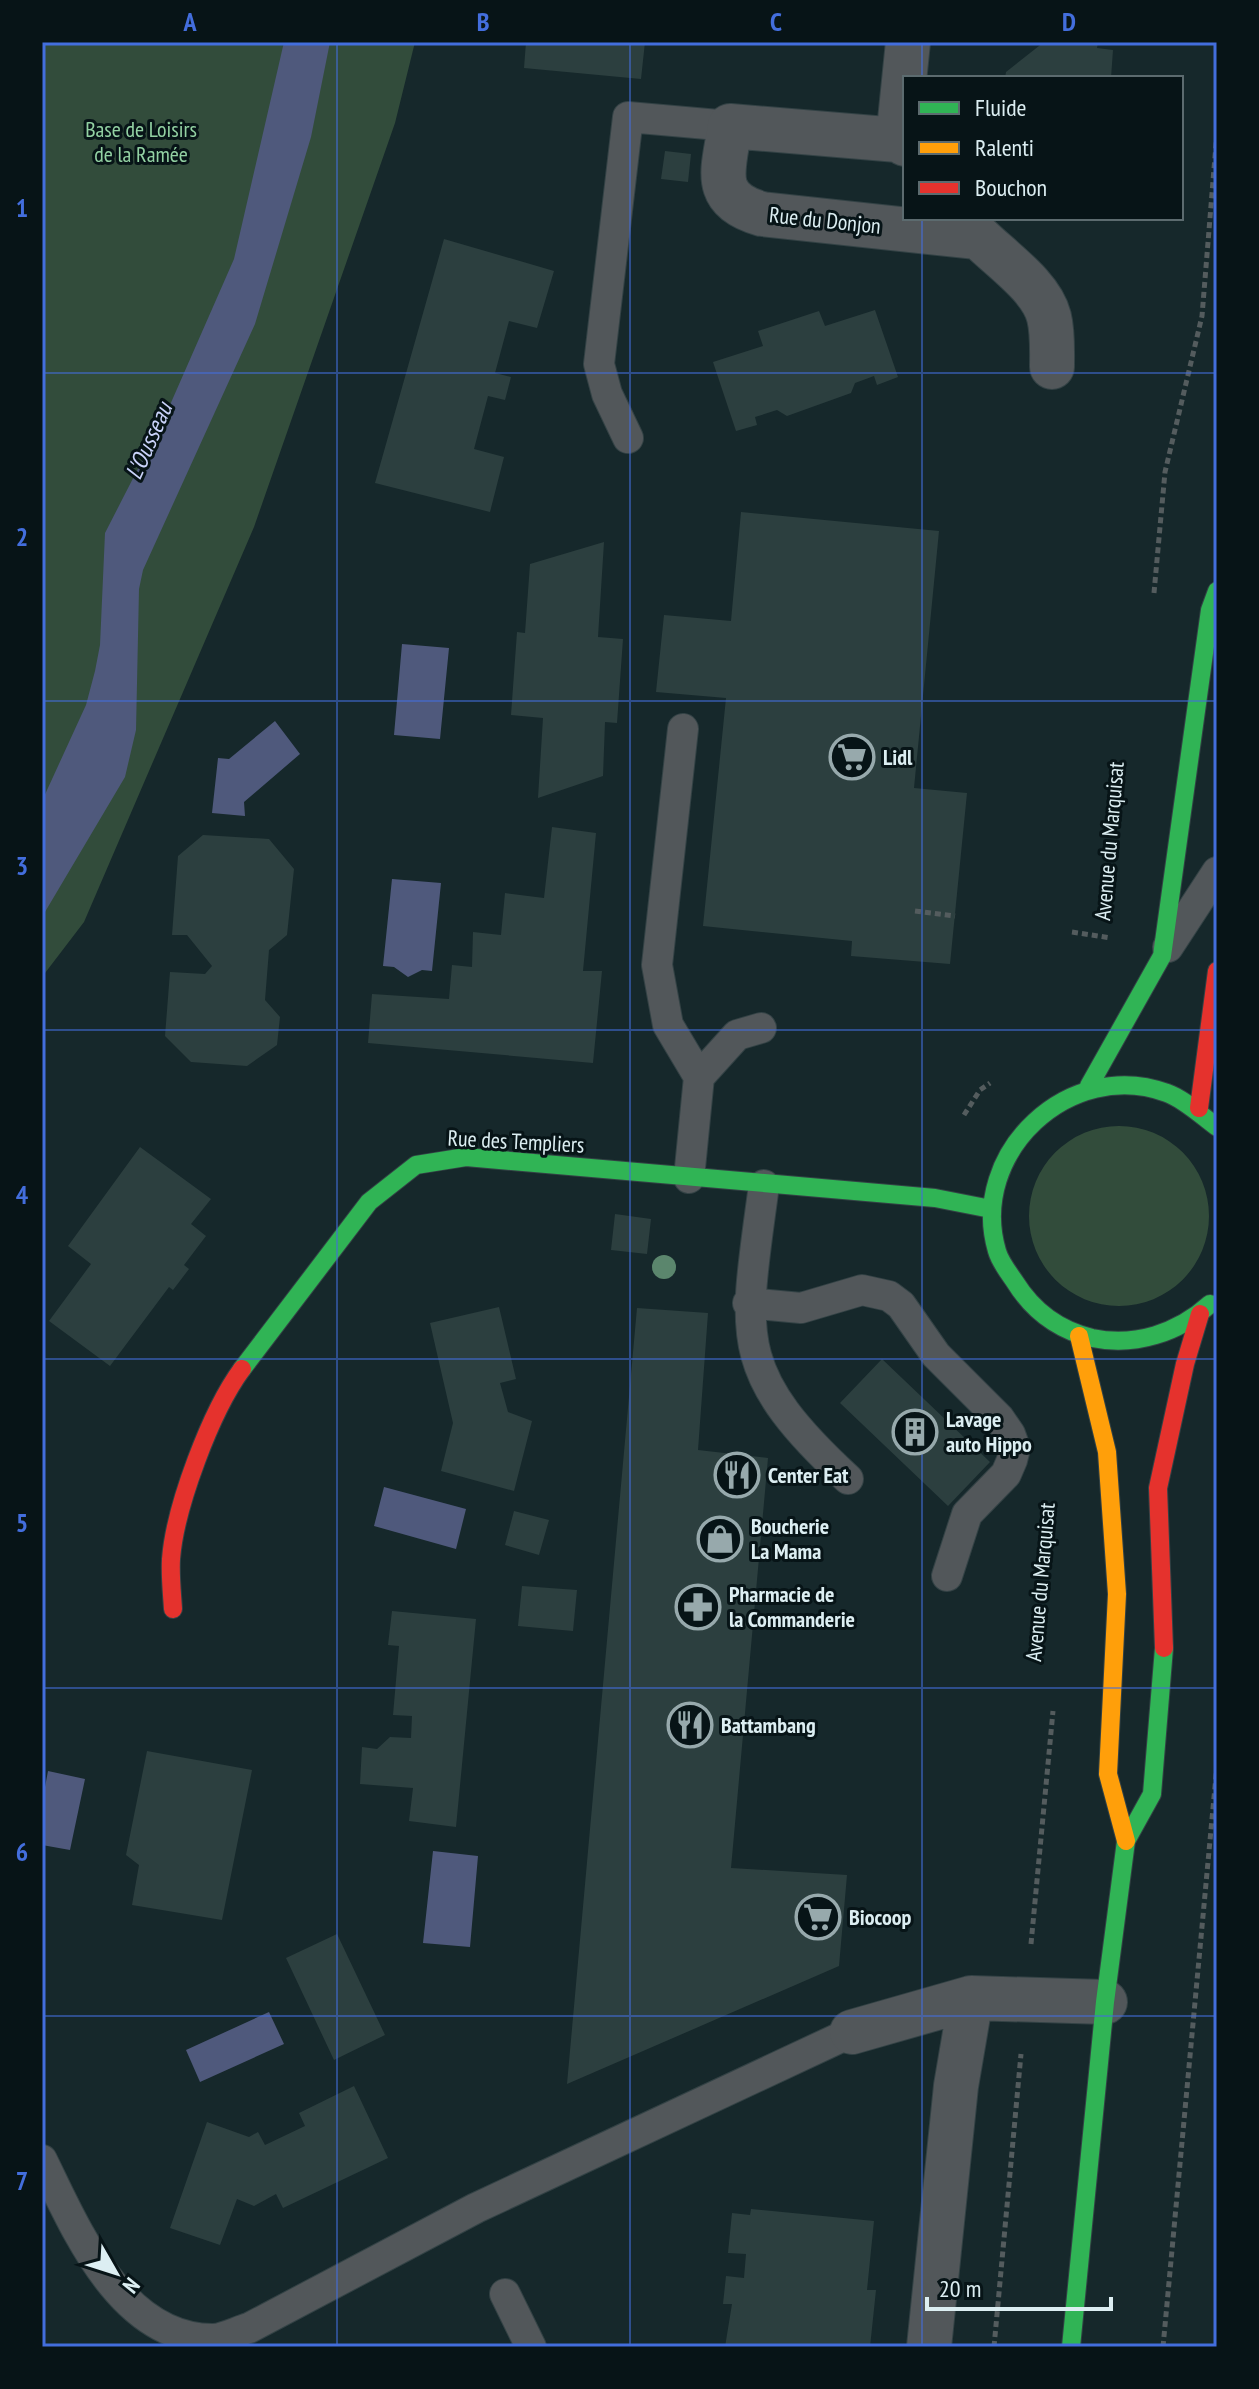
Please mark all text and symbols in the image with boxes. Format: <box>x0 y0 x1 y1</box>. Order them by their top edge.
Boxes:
text: A <box>182 5 197 38</box>
text: B <box>477 5 490 38</box>
text: C <box>770 5 782 38</box>
text: D <box>1062 5 1076 38</box>
legend <box>903 76 1183 220</box>
text: Fluide <box>975 92 1026 123</box>
park label: Base de Loisirs de la Ramée <box>85 115 197 168</box>
text: Ralenti <box>975 132 1034 163</box>
text: Bouchon <box>975 172 1047 203</box>
text: 1 <box>16 191 28 224</box>
street label: Rue du Donjon <box>768 200 882 240</box>
water label: L'Ousseau <box>118 396 180 484</box>
text: 2 <box>16 520 28 553</box>
supermarket icon: Lidl <box>828 733 876 781</box>
place label: Lidl <box>883 743 913 771</box>
street label: Avenue du Marquisat <box>1088 761 1130 921</box>
text: 3 <box>16 849 28 882</box>
street label: Rue des Templiers <box>447 1123 585 1159</box>
text: 4 <box>16 1178 29 1211</box>
place label: Lavage auto Hippo <box>946 1405 1032 1458</box>
building icon: Lavage auto Hippo <box>891 1408 939 1456</box>
restaurant icon: Center Eat <box>713 1451 761 1499</box>
place label: Center Eat <box>768 1461 849 1489</box>
street label: Avenue du Marquisat <box>1019 1502 1061 1662</box>
text: 5 <box>16 1506 28 1539</box>
place label: Boucherie La Mama <box>751 1512 829 1565</box>
shop icon: Boucherie La Mama <box>696 1515 744 1563</box>
place label: Pharmacie de la Commanderie <box>729 1580 855 1633</box>
pharmacy icon: Pharmacie de la Commanderie <box>674 1583 722 1631</box>
restaurant icon: Battambang <box>666 1701 714 1749</box>
place label: Battambang <box>721 1711 816 1739</box>
text: 6 <box>16 1835 28 1868</box>
supermarket icon: Biocoop <box>794 1893 842 1941</box>
place label: Biocoop <box>849 1903 912 1931</box>
text: 7 <box>16 2164 28 2197</box>
north arrow <box>76 2233 156 2313</box>
scale bar <box>927 2261 1111 2311</box>
text: N <box>117 2272 146 2299</box>
text: 20 m <box>939 2273 981 2304</box>

